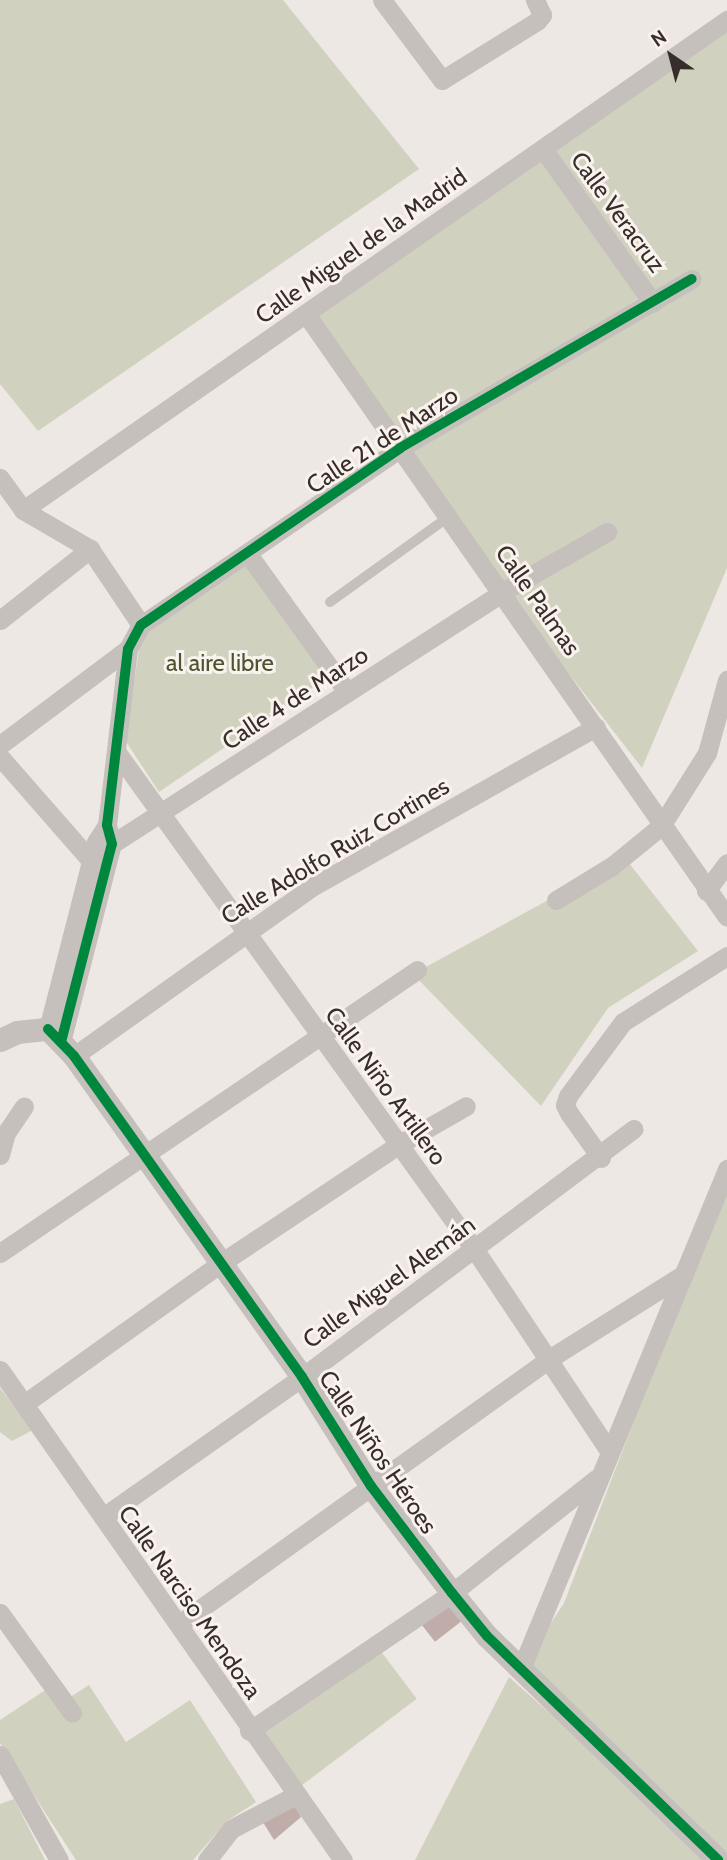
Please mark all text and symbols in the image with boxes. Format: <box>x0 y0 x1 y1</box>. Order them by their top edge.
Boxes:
north arrow <box>636 21 706 91</box>
text: N <box>647 25 671 52</box>
street label: Calle Veracruz <box>565 146 671 278</box>
street label: Calle Miguel de la Madrid <box>250 162 472 330</box>
street label: Calle 21 de Marzo <box>301 380 463 500</box>
street label: Calle Palmas <box>489 539 587 661</box>
street label: Calle 4 de Marzo <box>217 640 373 756</box>
park label: al aire libre <box>166 649 274 677</box>
street label: Calle Adolfo Ruiz Cortines <box>216 771 454 931</box>
street label: Calle Niño Artillero <box>319 1001 453 1171</box>
street label: Calle Miguel Alemán <box>297 1210 481 1354</box>
street label: Calle Niños Héroes <box>313 1365 443 1539</box>
street label: Calle Narciso Mendoza <box>112 1500 268 1704</box>

